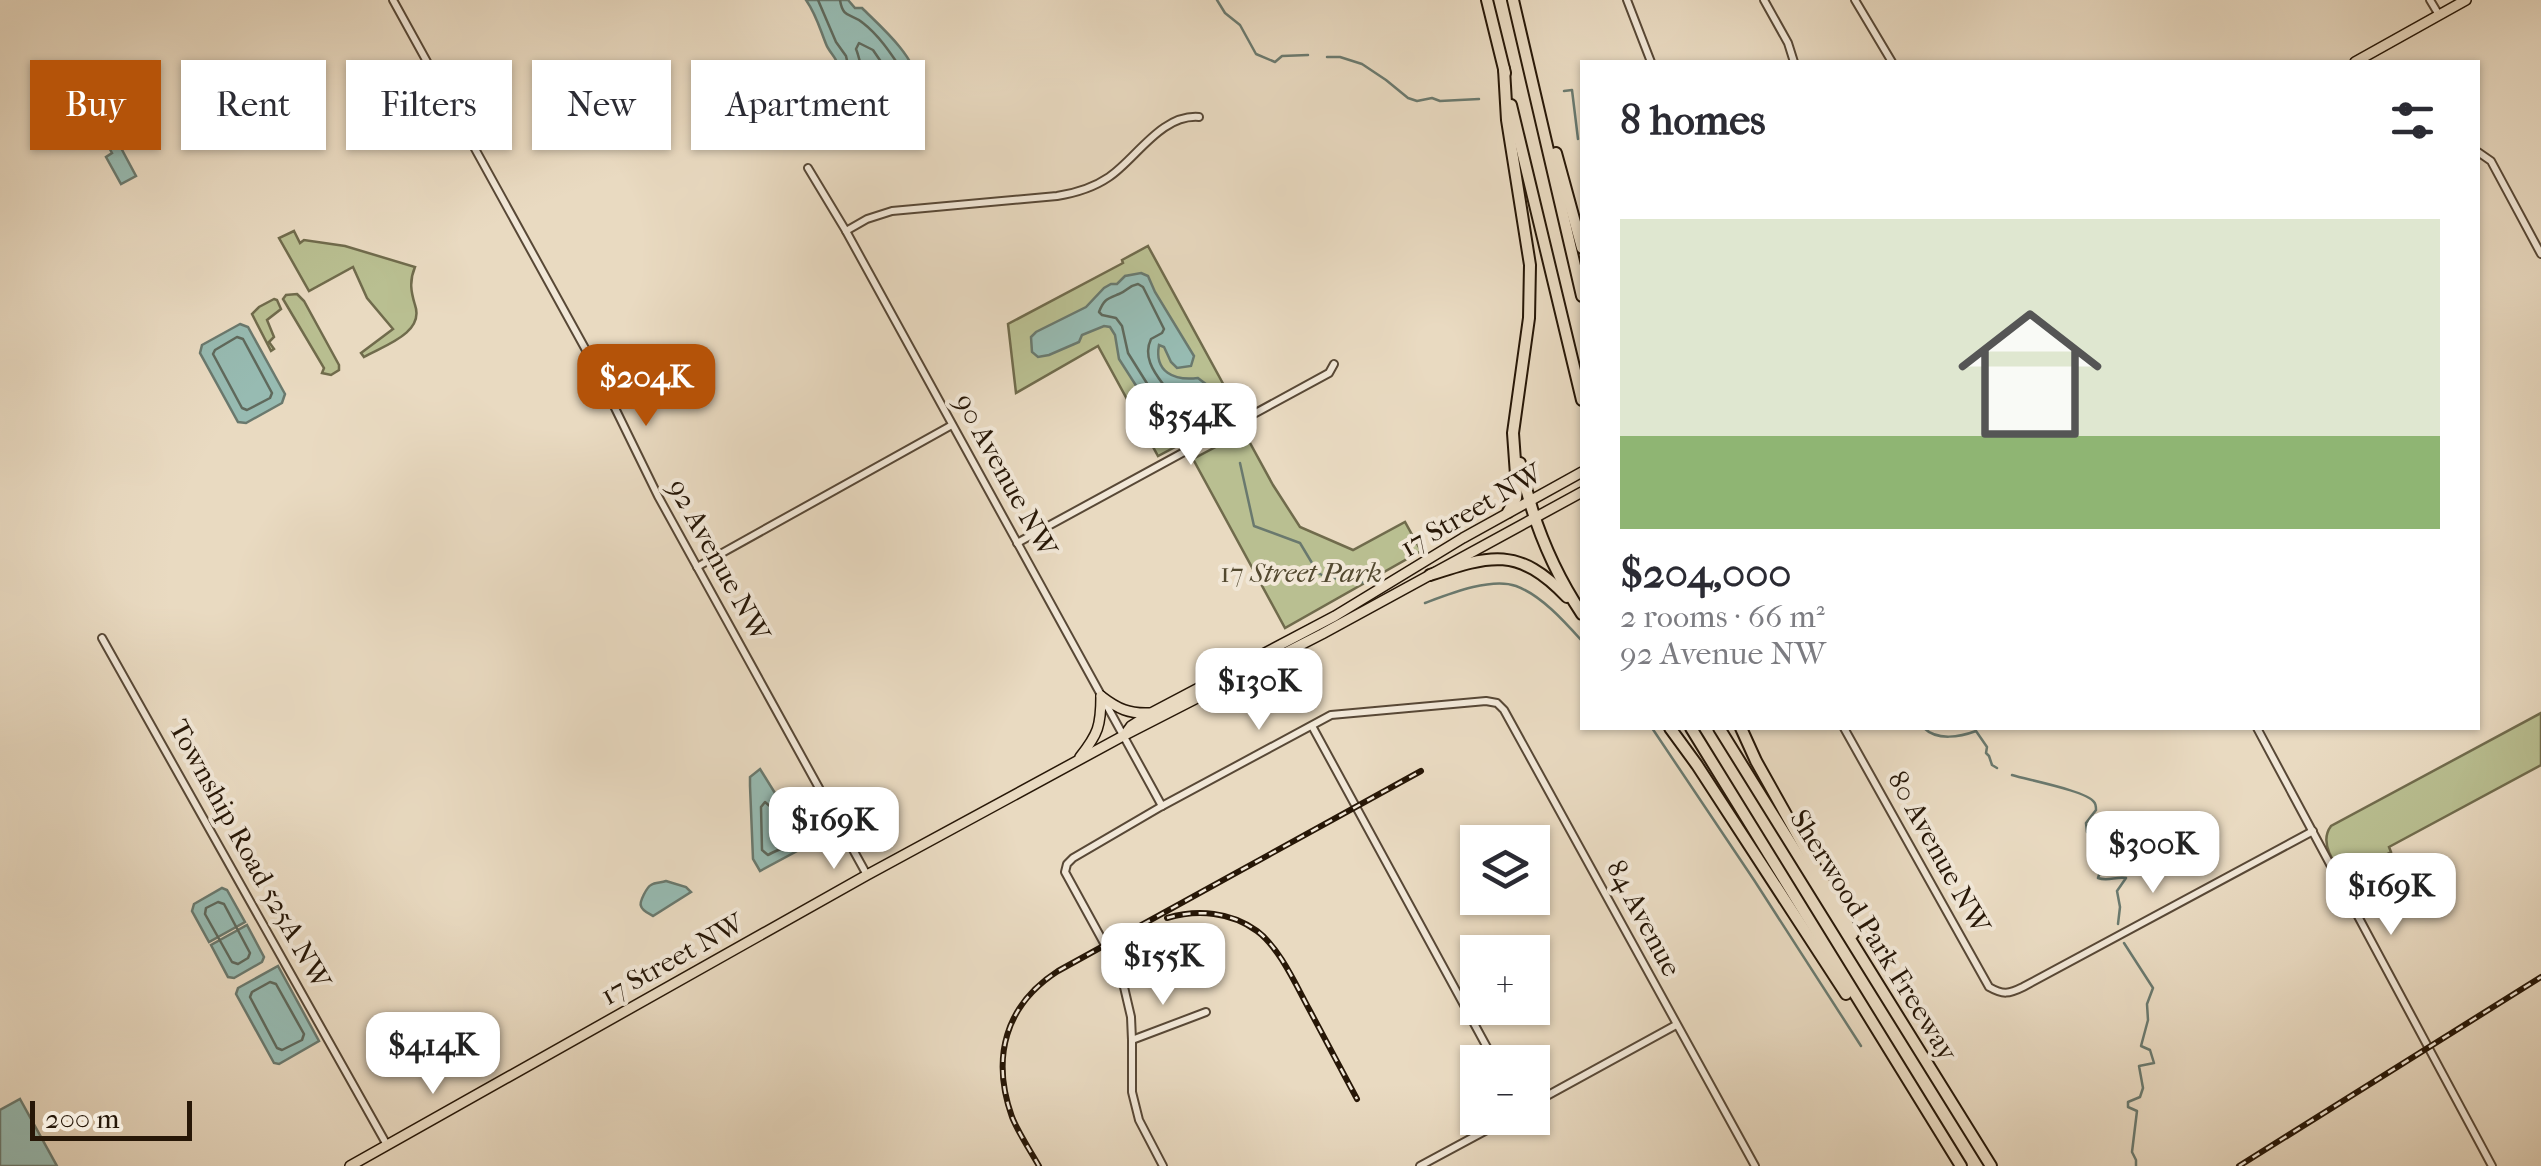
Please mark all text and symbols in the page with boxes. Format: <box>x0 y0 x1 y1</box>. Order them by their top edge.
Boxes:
chip: Buy <box>30 60 161 150</box>
chip: Rent <box>181 60 326 150</box>
chip: Filters <box>346 60 512 150</box>
chip: New <box>532 60 671 150</box>
chip: Apartment <box>691 60 925 150</box>
icon: filters <box>2385 93 2440 148</box>
text: 8 homes <box>1620 96 1766 145</box>
icon: home <box>1940 284 2120 464</box>
pin: $204K <box>576 344 716 429</box>
text: $204K <box>599 358 693 395</box>
pin: $354K <box>1121 383 1261 468</box>
street label: 90 Avenue NW <box>948 388 1065 564</box>
text: $354K <box>1148 397 1234 434</box>
street label: 17 Street NW <box>1394 455 1549 564</box>
street label: 92 Avenue NW <box>661 473 778 648</box>
text: $204,000 <box>1620 549 1792 598</box>
park label: 17 Street Park <box>1220 556 1382 589</box>
text: 2 rooms · 66 m² <box>1620 598 1825 635</box>
text: 92 Avenue NW <box>1620 635 1826 672</box>
pin: $130K <box>1189 648 1329 733</box>
text: $130K <box>1217 662 1301 699</box>
street label: Township Road 525A NW <box>162 714 338 996</box>
street label: 80 Avenue NW <box>1881 765 1998 940</box>
pin: $169K <box>764 787 904 872</box>
text: $169K <box>791 801 877 838</box>
street label: Sherwood Park Freeway <box>1783 803 1965 1068</box>
pin: $300K <box>2083 811 2223 896</box>
map controls <box>1460 825 1550 1135</box>
button: layers <box>1460 825 1550 915</box>
text: $300K <box>2108 825 2198 862</box>
pin: $169K <box>2321 853 2461 938</box>
street label: 84 Avenue <box>1600 854 1688 982</box>
text: $169K <box>2348 867 2434 904</box>
street label: 17 Street NW <box>595 905 750 1012</box>
pin: $155K <box>1093 923 1233 1008</box>
button: + <box>1460 935 1550 1025</box>
text: $155K <box>1123 937 1203 974</box>
pin: $414K <box>363 1012 503 1097</box>
text: $414K <box>388 1026 478 1063</box>
button: − <box>1460 1045 1550 1135</box>
scale bar <box>30 1096 192 1140</box>
text: 200 m <box>45 1102 120 1135</box>

